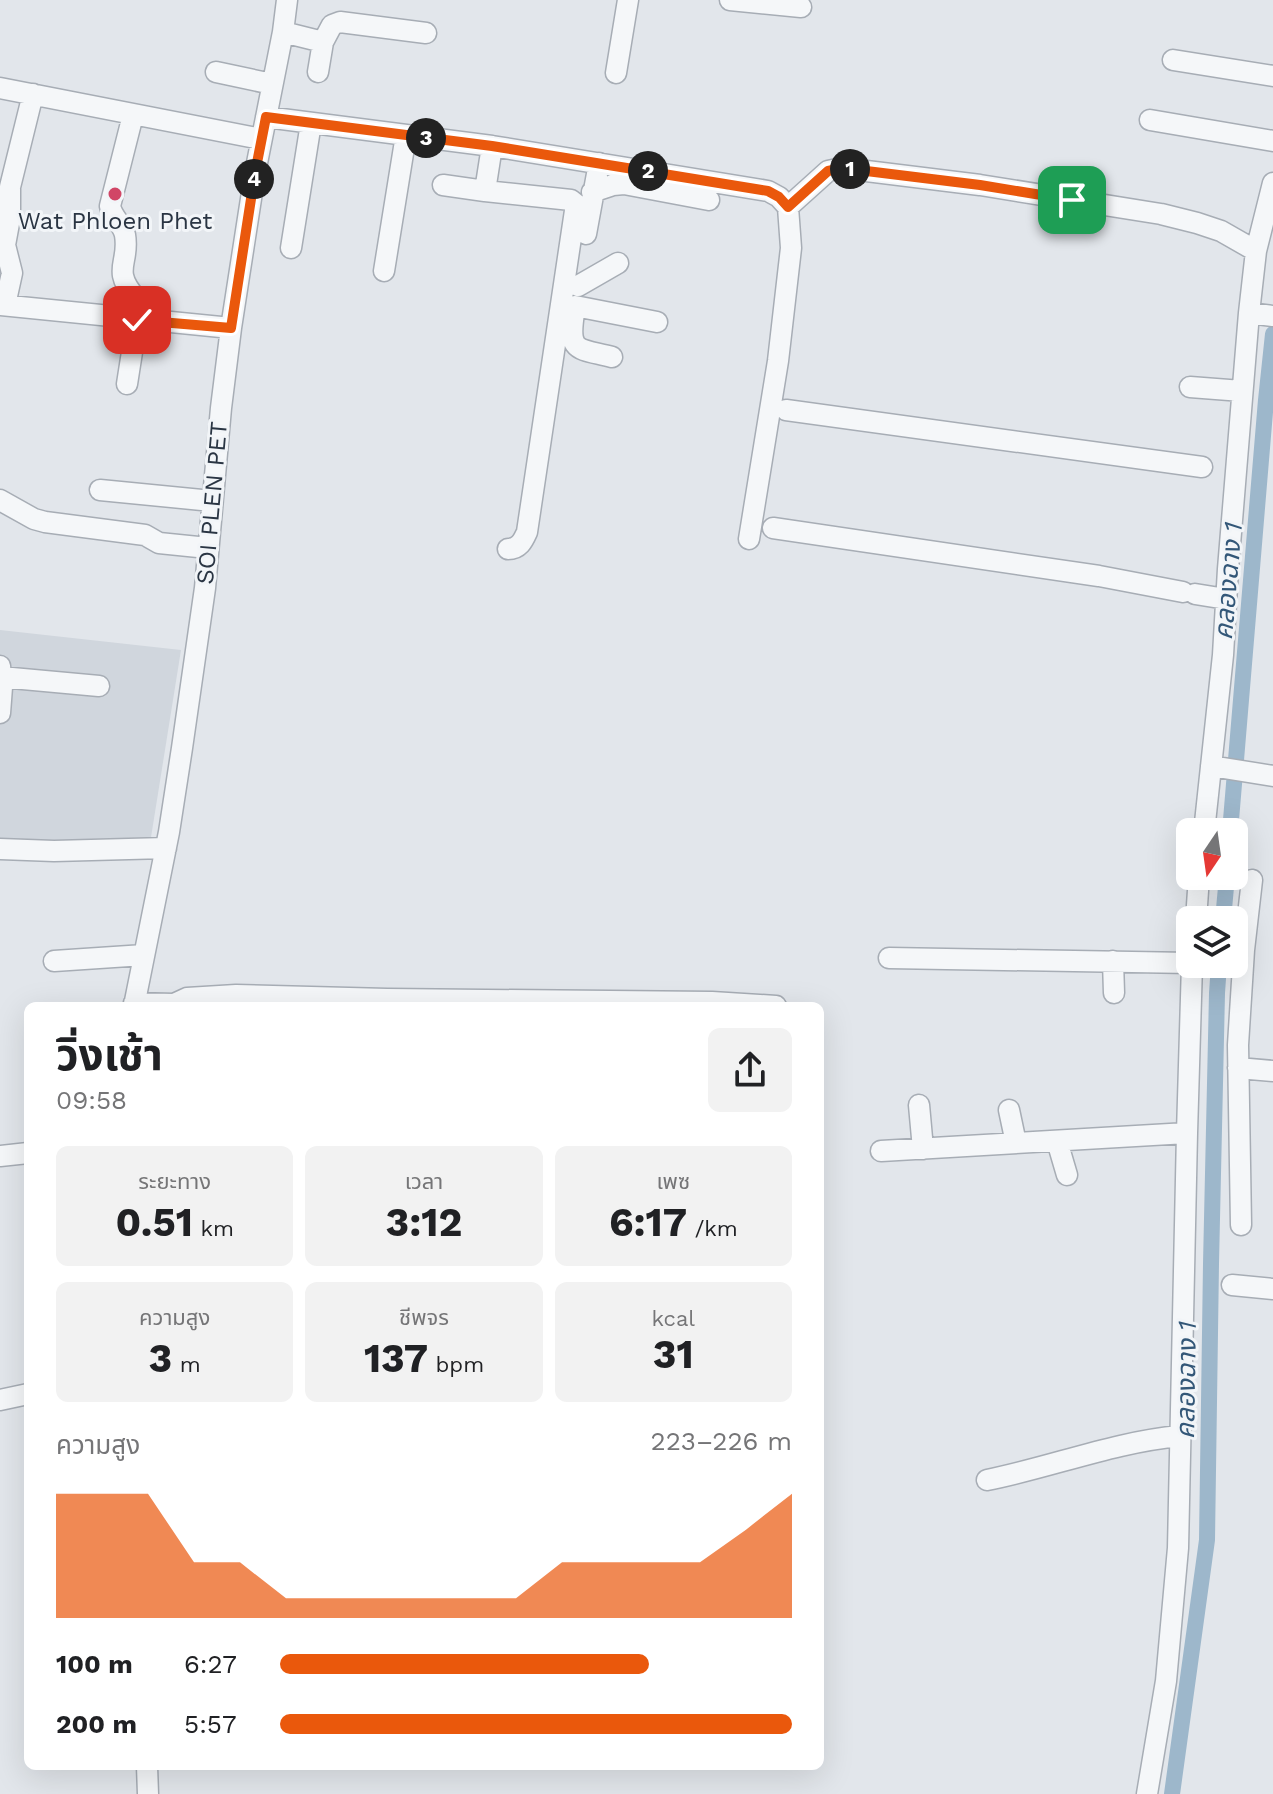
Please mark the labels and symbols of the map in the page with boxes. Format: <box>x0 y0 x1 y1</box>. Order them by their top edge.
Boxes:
pin: 3 <box>406 118 446 158</box>
pin: 1 <box>830 149 870 189</box>
pin: 2 <box>628 151 668 191</box>
pin: 4 <box>234 159 274 199</box>
pin <box>1038 166 1106 234</box>
marker: Wat Phloen Phet <box>106 185 124 203</box>
place label: Wat Phloen Phet <box>18 207 212 235</box>
pin <box>103 286 171 354</box>
street label: SOI PLEN PET <box>191 420 233 586</box>
water label: คลองฉาง 1 <box>1208 521 1248 641</box>
north arrow <box>1176 818 1248 890</box>
water label: คลองฉาง 1 <box>1170 1321 1202 1439</box>

